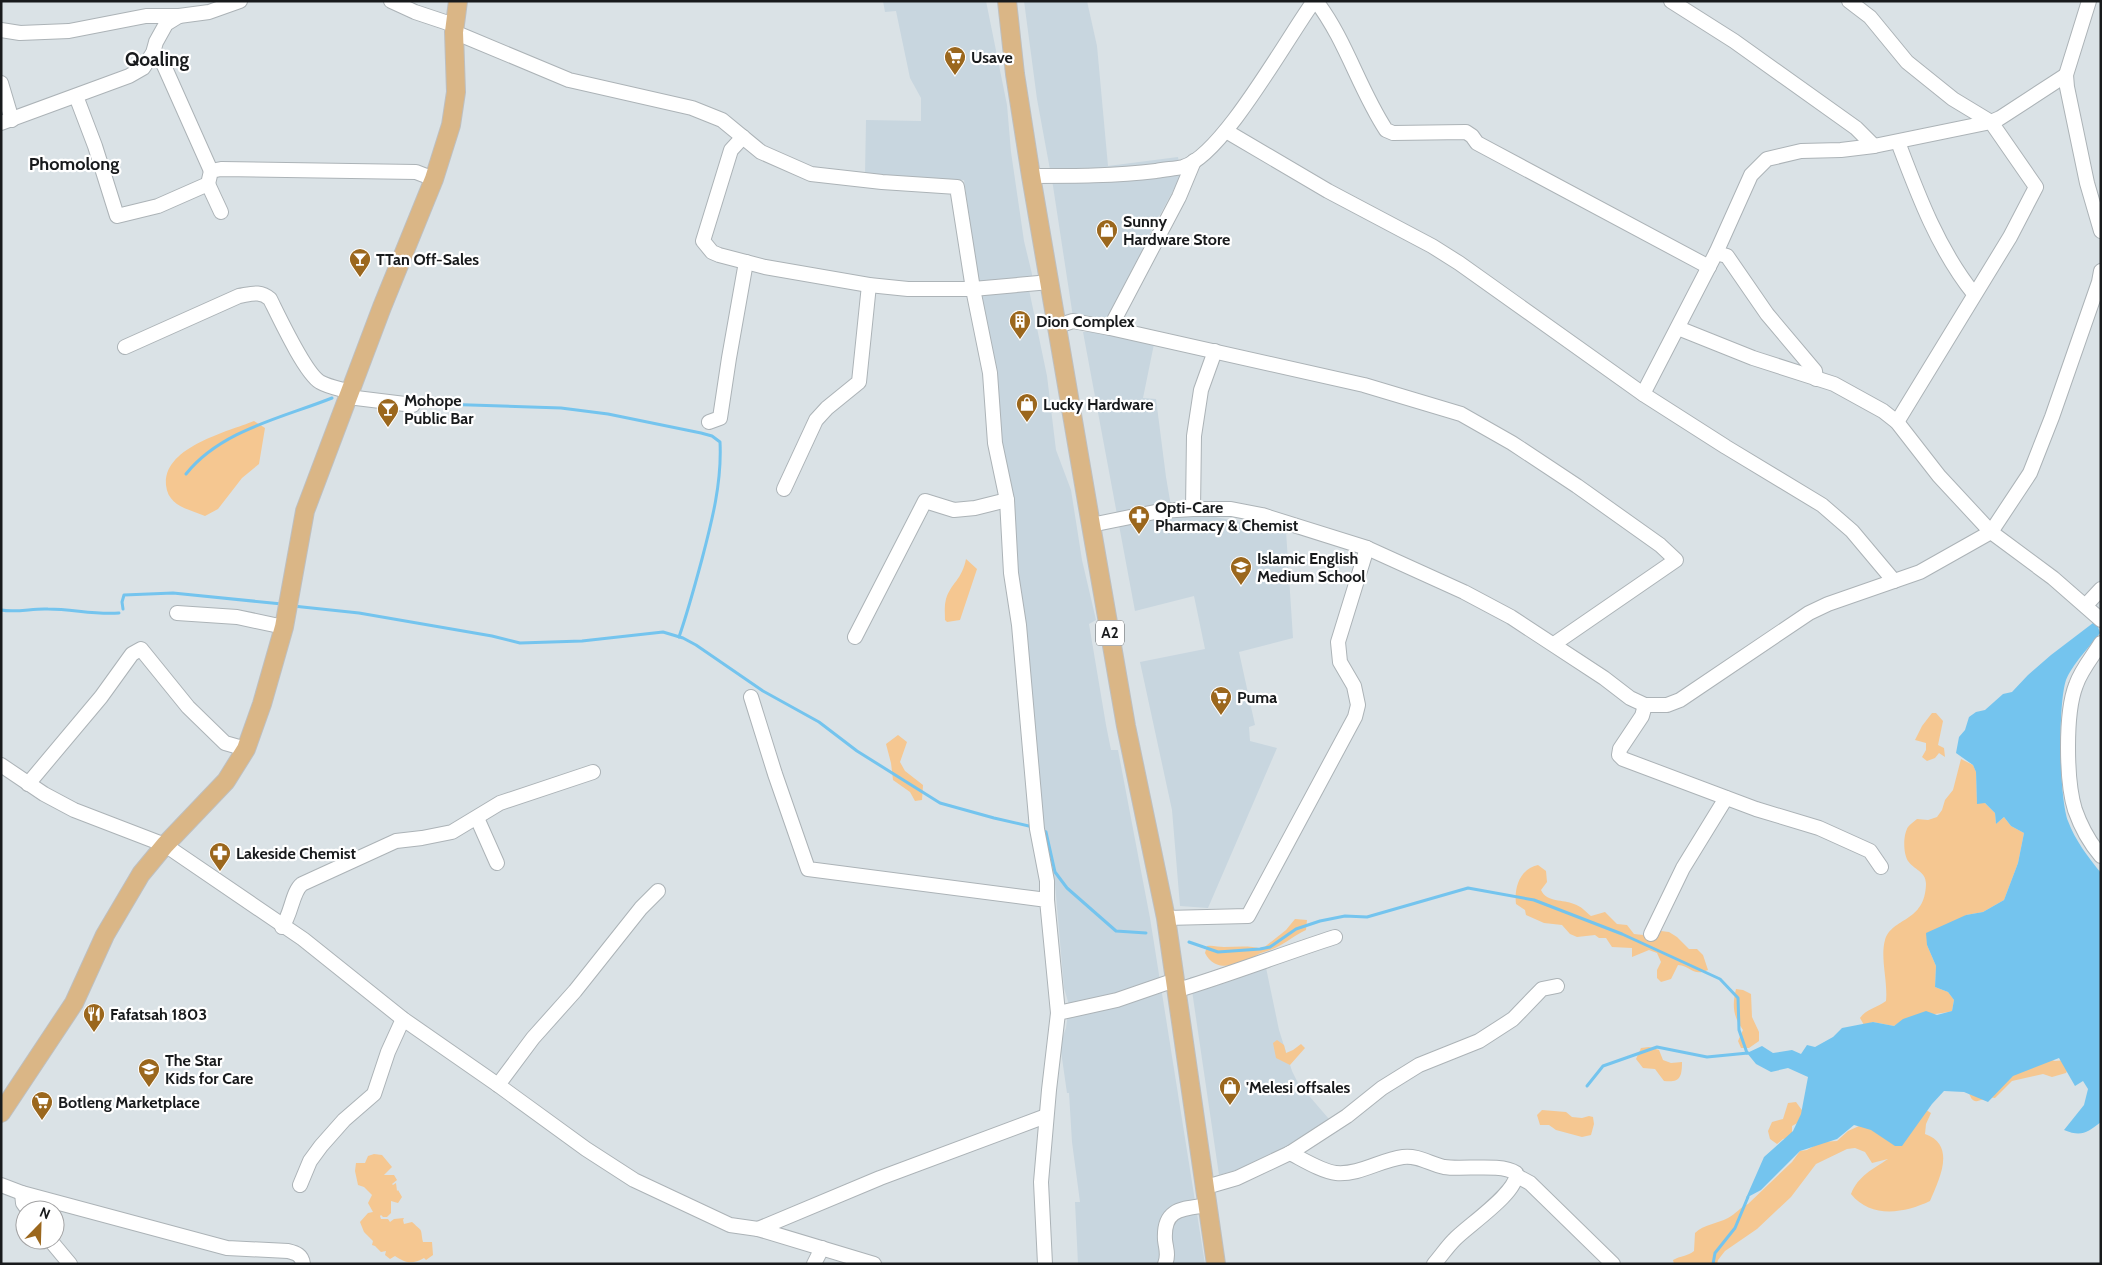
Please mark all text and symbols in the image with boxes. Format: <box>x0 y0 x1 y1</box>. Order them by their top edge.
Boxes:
supermarket icon: Usave <box>943 45 967 76</box>
district label: Qoaling <box>125 48 190 71</box>
place label: Usave <box>971 48 1013 67</box>
district label: Phomolong <box>29 153 119 175</box>
place label: Sunny Hardware Store <box>1123 212 1230 249</box>
shop icon: Sunny Hardware Store <box>1095 218 1119 249</box>
bar icon: TTan Off-Sales <box>348 247 372 278</box>
place label: TTan Off-Sales <box>376 250 479 269</box>
building icon: Dion Complex <box>1008 309 1032 340</box>
place label: Dion Complex <box>1036 312 1135 331</box>
place label: Mohope Public Bar <box>404 391 474 428</box>
shop icon: Lucky Hardware <box>1015 392 1039 423</box>
place label: Lucky Hardware <box>1043 395 1154 414</box>
bar icon: Mohope Public Bar <box>376 397 400 428</box>
place label: Opti-Care Pharmacy & Chemist <box>1155 498 1299 535</box>
pharmacy icon: Opti-Care Pharmacy & Chemist <box>1127 504 1151 535</box>
place label: Islamic English Medium School <box>1257 549 1366 586</box>
school or university icon: Islamic English Medium School <box>1229 555 1253 586</box>
road number: A2 <box>1096 620 1124 646</box>
supermarket icon: Puma <box>1209 685 1233 716</box>
place label: Puma <box>1237 688 1277 707</box>
pharmacy icon: Lakeside Chemist <box>208 841 232 872</box>
place label: Lakeside Chemist <box>236 844 357 863</box>
restaurant icon: Fafatsah 1803 <box>82 1002 106 1033</box>
place label: Fafatsah 1803 <box>110 1005 207 1024</box>
place label: The Star Kids for Care <box>165 1051 253 1088</box>
school or university icon: The Star Kids for Care <box>137 1057 161 1088</box>
shop icon: 'Melesi offsales <box>1218 1075 1242 1106</box>
place label: 'Melesi offsales <box>1246 1078 1351 1097</box>
supermarket icon: Botleng Marketplace <box>30 1090 54 1121</box>
place label: Botleng Marketplace <box>58 1093 200 1112</box>
north arrow <box>15 1200 65 1250</box>
text: N <box>37 1203 53 1223</box>

